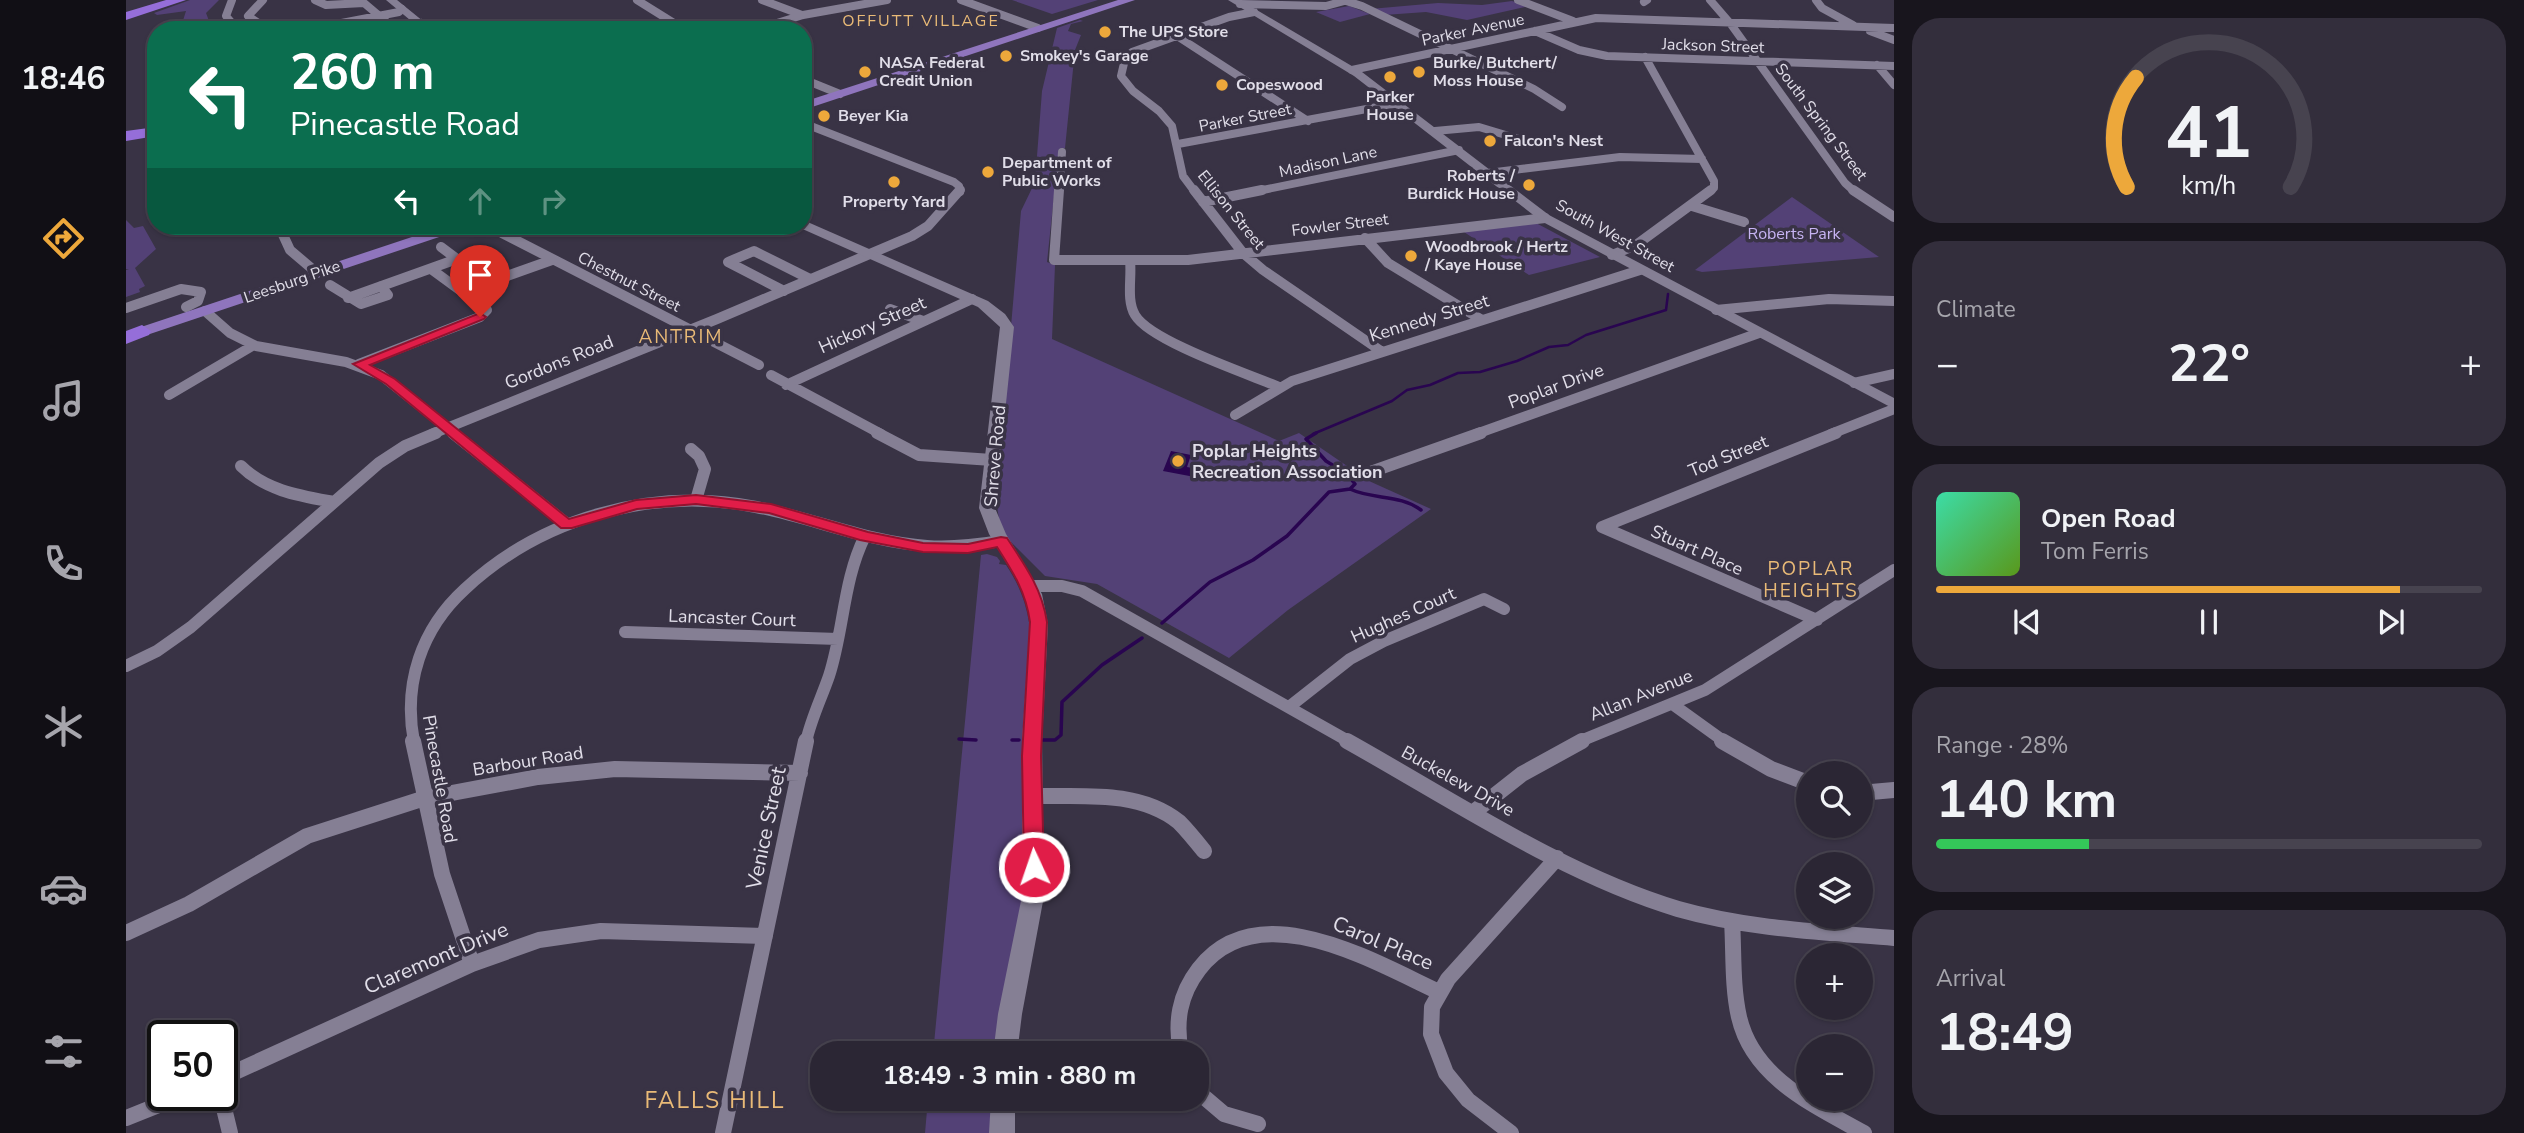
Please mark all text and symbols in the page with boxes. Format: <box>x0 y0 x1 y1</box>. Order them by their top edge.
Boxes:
street label: Parker Avenue <box>1420 8 1526 52</box>
district label: OFFUTT VILLAGE <box>842 10 1000 32</box>
place label: The UPS Store <box>1119 21 1228 43</box>
marker: The UPS Store <box>1097 24 1113 40</box>
street label: Jackson Street <box>1660 33 1765 59</box>
text: 260 m <box>290 39 434 106</box>
place label: Smokey's Garage <box>1020 45 1149 67</box>
marker: Smokey's Garage <box>998 48 1014 64</box>
icon: left <box>175 49 266 140</box>
place label: NASA Federal Credit Union <box>879 52 985 92</box>
place label: Burke/ Butchert/ Moss House <box>1433 52 1558 92</box>
text: 18:46 <box>21 57 105 100</box>
street label: South Spring Street <box>1770 59 1873 185</box>
marker: NASA Federal Credit Union <box>857 64 873 80</box>
marker: Burke/ Butchert/ Moss House <box>1411 64 1427 80</box>
marker: Parker House <box>1382 69 1398 85</box>
place label: Copeswood <box>1236 74 1323 96</box>
marker: Copeswood <box>1214 77 1230 93</box>
text: 41 <box>2165 83 2253 183</box>
place label: Parker House <box>1366 86 1415 126</box>
street label: Parker Street <box>1197 98 1294 138</box>
text: Pinecastle Road <box>290 103 520 146</box>
place label: Beyer Kia <box>838 105 909 127</box>
marker: Beyer Kia <box>816 108 832 124</box>
place label: Falcon's Nest <box>1504 130 1604 152</box>
marker: Falcon's Nest <box>1482 133 1498 149</box>
street label: Madison Lane <box>1277 141 1379 183</box>
place label: Department of Public Works <box>1002 152 1113 192</box>
marker: Department of Public Works <box>980 164 996 180</box>
place label: Roberts / Burdick House <box>1407 165 1516 205</box>
street label: Ellison Street <box>1192 166 1270 255</box>
text: km/h <box>2181 168 2237 202</box>
marker: Property Yard <box>886 174 902 190</box>
marker: Roberts / Burdick House <box>1521 177 1537 193</box>
icon: left <box>388 182 426 220</box>
icon: ahead <box>461 182 499 220</box>
icon: right <box>534 182 572 220</box>
place label: Property Yard <box>843 191 945 213</box>
street label: South West Street <box>1552 194 1679 278</box>
street label: Fowler Street <box>1290 208 1390 242</box>
icon: directions <box>39 214 88 263</box>
park label: Roberts Park <box>1748 223 1841 245</box>
place label: Woodbrook / Hertz / Kaye House <box>1424 236 1568 276</box>
pin <box>450 245 510 317</box>
street label: Chestnut Street <box>574 247 685 318</box>
marker: Woodbrook / Hertz / Kaye House <box>1403 248 1419 264</box>
street label: Leesburg Pike <box>241 255 343 309</box>
icon: arrive <box>461 256 499 294</box>
street label: Kennedy Street <box>1366 288 1493 348</box>
street label: Hickory Street <box>815 290 930 359</box>
text: Climate <box>1936 294 2016 325</box>
district label: ANTRIM <box>638 324 724 350</box>
text: 22° <box>2168 328 2250 399</box>
street label: Gordons Road <box>501 329 617 395</box>
text: − <box>1936 339 1959 390</box>
text: + <box>2459 339 2482 390</box>
street label: Poplar Drive <box>1505 358 1607 414</box>
icon: music <box>39 376 88 425</box>
street label: Shreve Road <box>979 404 1011 508</box>
street label: Tod Street <box>1685 429 1772 483</box>
place label: Poplar Heights Recreation Association <box>1192 439 1383 484</box>
marker: Poplar Heights Recreation Association <box>1170 453 1186 469</box>
text: Open Road <box>2041 501 2176 536</box>
street label: Stuart Place <box>1647 519 1747 581</box>
text: Tom Ferris <box>2041 536 2149 567</box>
icon: phone <box>39 539 88 588</box>
district label: POPLAR HEIGHTS <box>1763 556 1859 604</box>
street label: Hughes Court <box>1347 581 1460 649</box>
icon: previous <box>2008 603 2046 641</box>
icon: pause <box>2190 603 2228 641</box>
icon: next <box>2372 603 2410 641</box>
street label: Lancaster Court <box>668 604 797 632</box>
street label: Allan Avenue <box>1586 663 1696 727</box>
icon: climate <box>39 702 88 751</box>
street label: Pinecastle Road <box>417 713 463 845</box>
text: Range · 28% <box>1936 730 2068 761</box>
street label: Barbour Road <box>471 740 585 782</box>
street label: Buckelew Drive <box>1397 740 1519 822</box>
map controls <box>1796 761 1873 1111</box>
button: search <box>1796 761 1873 838</box>
street label: Venice Street <box>739 764 793 893</box>
text: 140 km <box>1936 764 2117 835</box>
position arrow <box>997 830 1071 904</box>
button: layers <box>1796 852 1873 929</box>
icon: car <box>39 864 88 913</box>
street label: Carol Place <box>1328 909 1438 977</box>
street label: Claremont Drive <box>360 915 512 1001</box>
button: + <box>1796 943 1873 1020</box>
text: Arrival <box>1936 963 2005 994</box>
text: 18:49 <box>1936 997 2074 1068</box>
speed limit sign: 50 <box>147 1020 238 1111</box>
icon: filters <box>39 1027 88 1076</box>
button: − <box>1796 1034 1873 1111</box>
text: 18:49 · 3 min · 880 m <box>883 1058 1136 1093</box>
district label: FALLS HILL <box>644 1085 786 1116</box>

